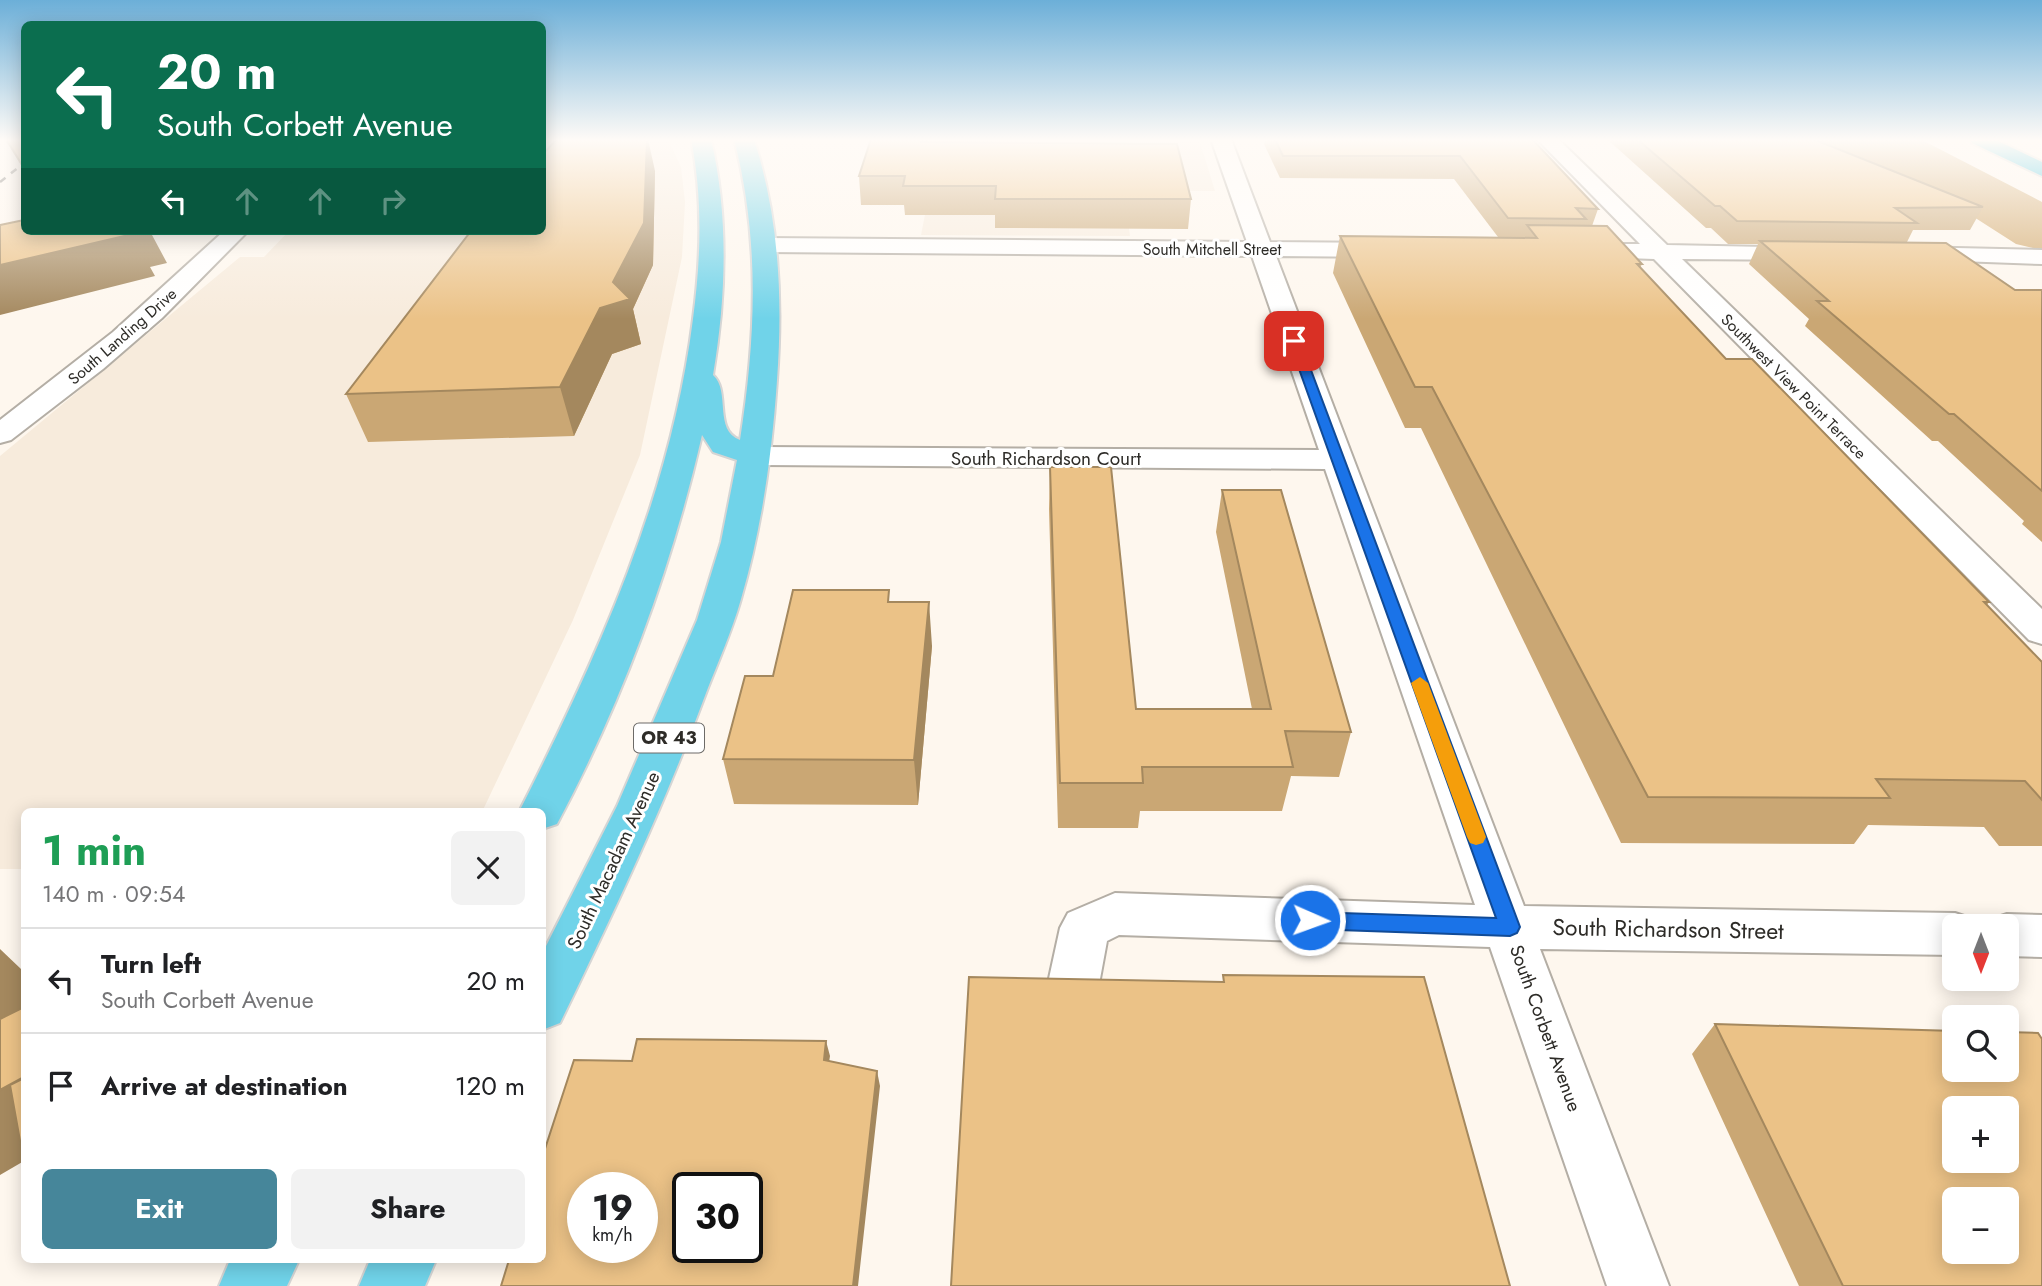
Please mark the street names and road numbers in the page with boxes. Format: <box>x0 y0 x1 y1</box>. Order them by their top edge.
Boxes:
street label: South Mitchell Street <box>1143 238 1281 261</box>
street label: South Landing Drive <box>63 283 182 390</box>
street label: Southwest View Point Terrace <box>1716 308 1872 464</box>
street label: South Richardson Court <box>951 445 1142 472</box>
road number: OR 43 <box>634 724 704 752</box>
street label: South Macadam Avenue <box>560 767 667 954</box>
street label: South Richardson Street <box>1552 910 1784 948</box>
street label: South Corbett Avenue <box>1503 941 1588 1115</box>

